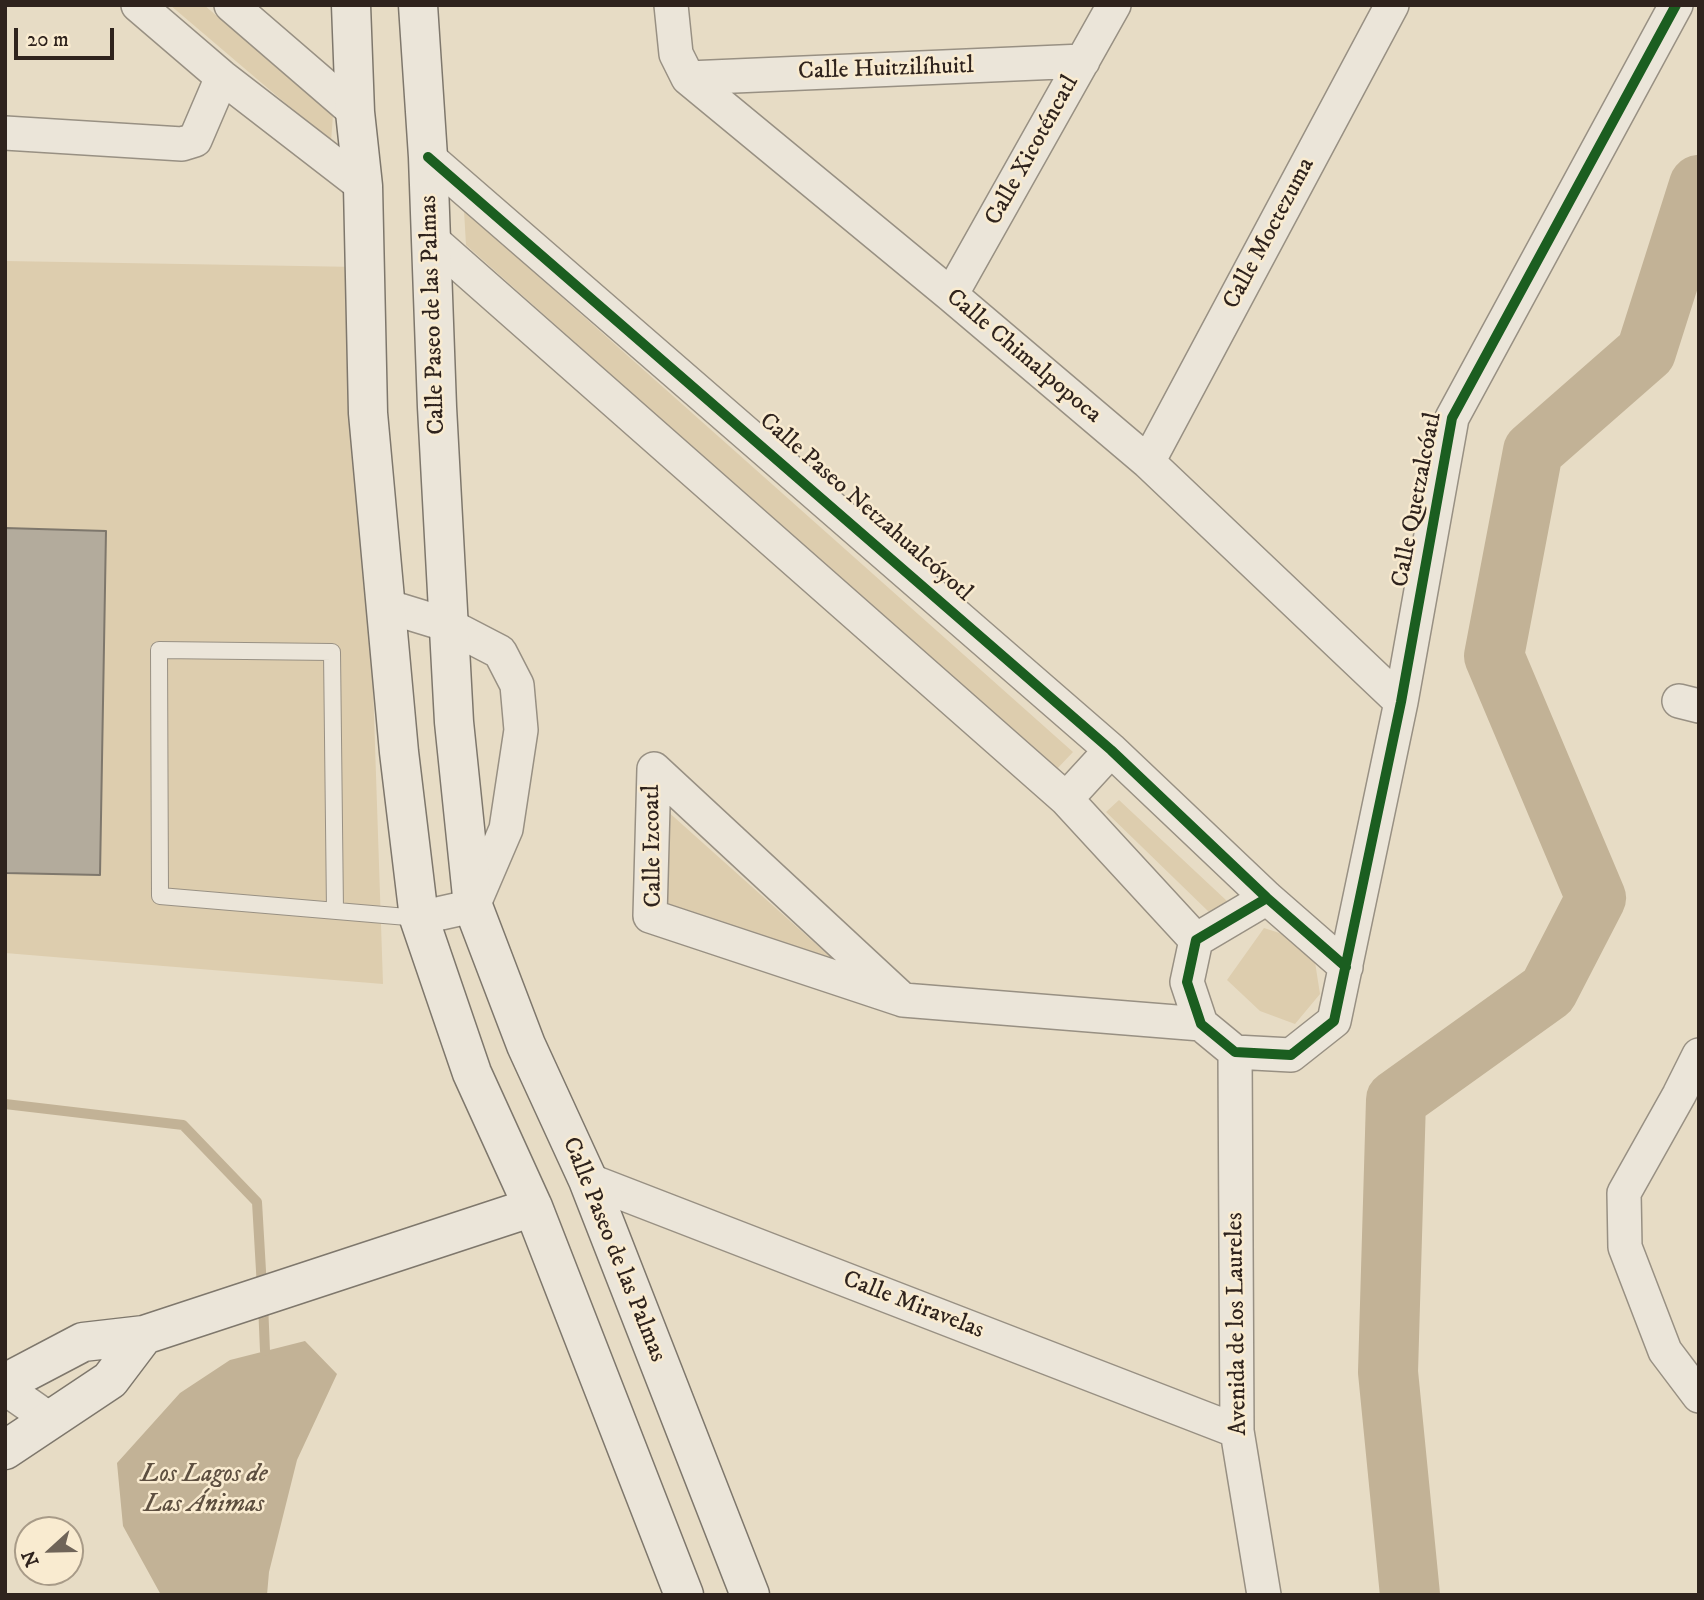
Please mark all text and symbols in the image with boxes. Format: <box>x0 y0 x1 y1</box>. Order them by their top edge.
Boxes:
scale bar <box>18 14 117 58</box>
text: 20 m <box>27 27 69 53</box>
street label: Calle Huitzilíhuitl <box>798 53 974 87</box>
street label: Calle Xicoténcatl <box>980 71 1086 231</box>
street label: Calle Moctezuma <box>1218 154 1322 314</box>
street label: Calle Paseo de las Palmas <box>415 195 453 435</box>
street label: Calle Chimalpopoca <box>940 284 1106 430</box>
street label: Calle Paseo Netzahualcóyotl <box>752 408 978 608</box>
street label: Calle Quetzalcóatl <box>1387 410 1449 590</box>
street label: Calle Izcoatl <box>639 784 669 908</box>
street label: Calle Paseo de las Palmas <box>555 1133 671 1367</box>
street label: Avenida de los Laureles <box>1222 1212 1254 1436</box>
street label: Calle Miravelas <box>838 1266 988 1346</box>
water label: Los Lagos de Las Ánimas <box>140 1460 268 1522</box>
north arrow <box>14 1516 84 1586</box>
text: N <box>17 1547 45 1570</box>

